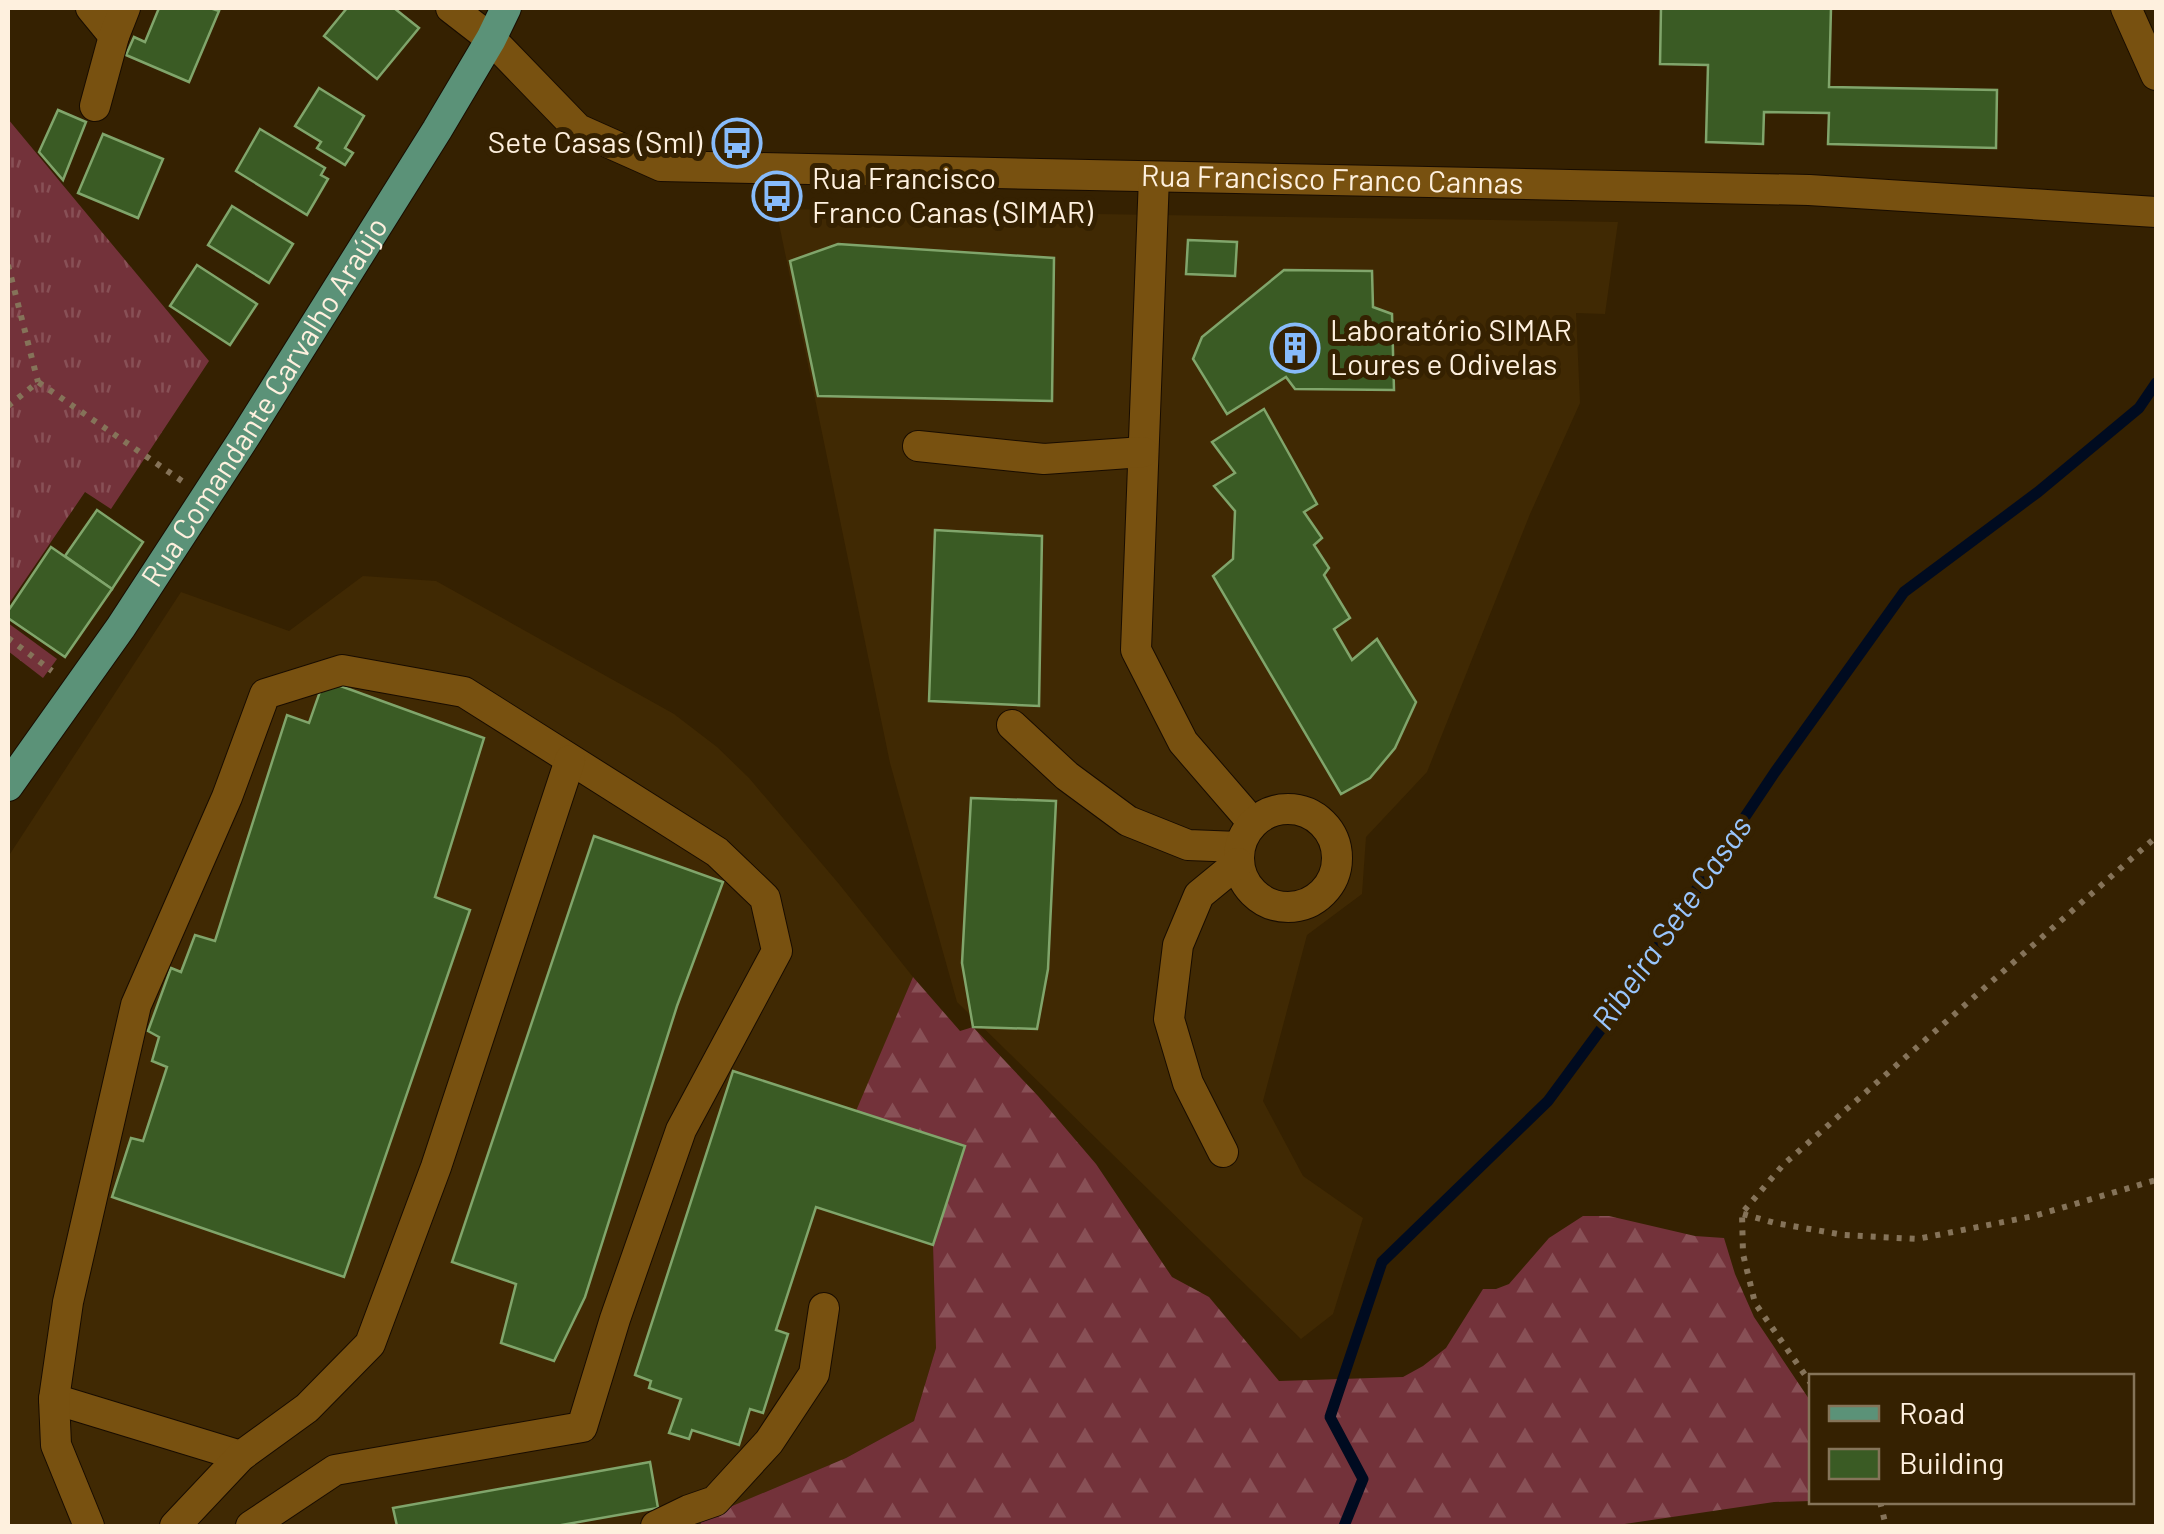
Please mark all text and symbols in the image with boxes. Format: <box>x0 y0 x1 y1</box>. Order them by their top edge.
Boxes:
bus stop icon: Sete Casas (Sml) <box>711 117 763 169</box>
place label: Sete Casas (Sml) <box>488 123 702 159</box>
street label: Rua Francisco Franco Cannas <box>1141 156 1524 200</box>
place label: Rua Francisco Franco Canas (SIMAR) <box>812 159 1093 229</box>
bus stop icon: Rua Francisco Franco Canas (SIMAR) <box>751 170 803 222</box>
street label: Rua Comandante Carvalho Araújo <box>132 210 394 593</box>
place label: Laboratório SIMAR Loures e Odivelas <box>1330 311 1572 381</box>
building icon: Laboratório SIMAR Loures e Odivelas <box>1269 322 1321 374</box>
water label: Ribeira Sete Casas <box>1582 808 1758 1036</box>
legend <box>1809 1374 2134 1504</box>
text: Road <box>1899 1394 1965 1430</box>
text: Building <box>1899 1444 2004 1480</box>

